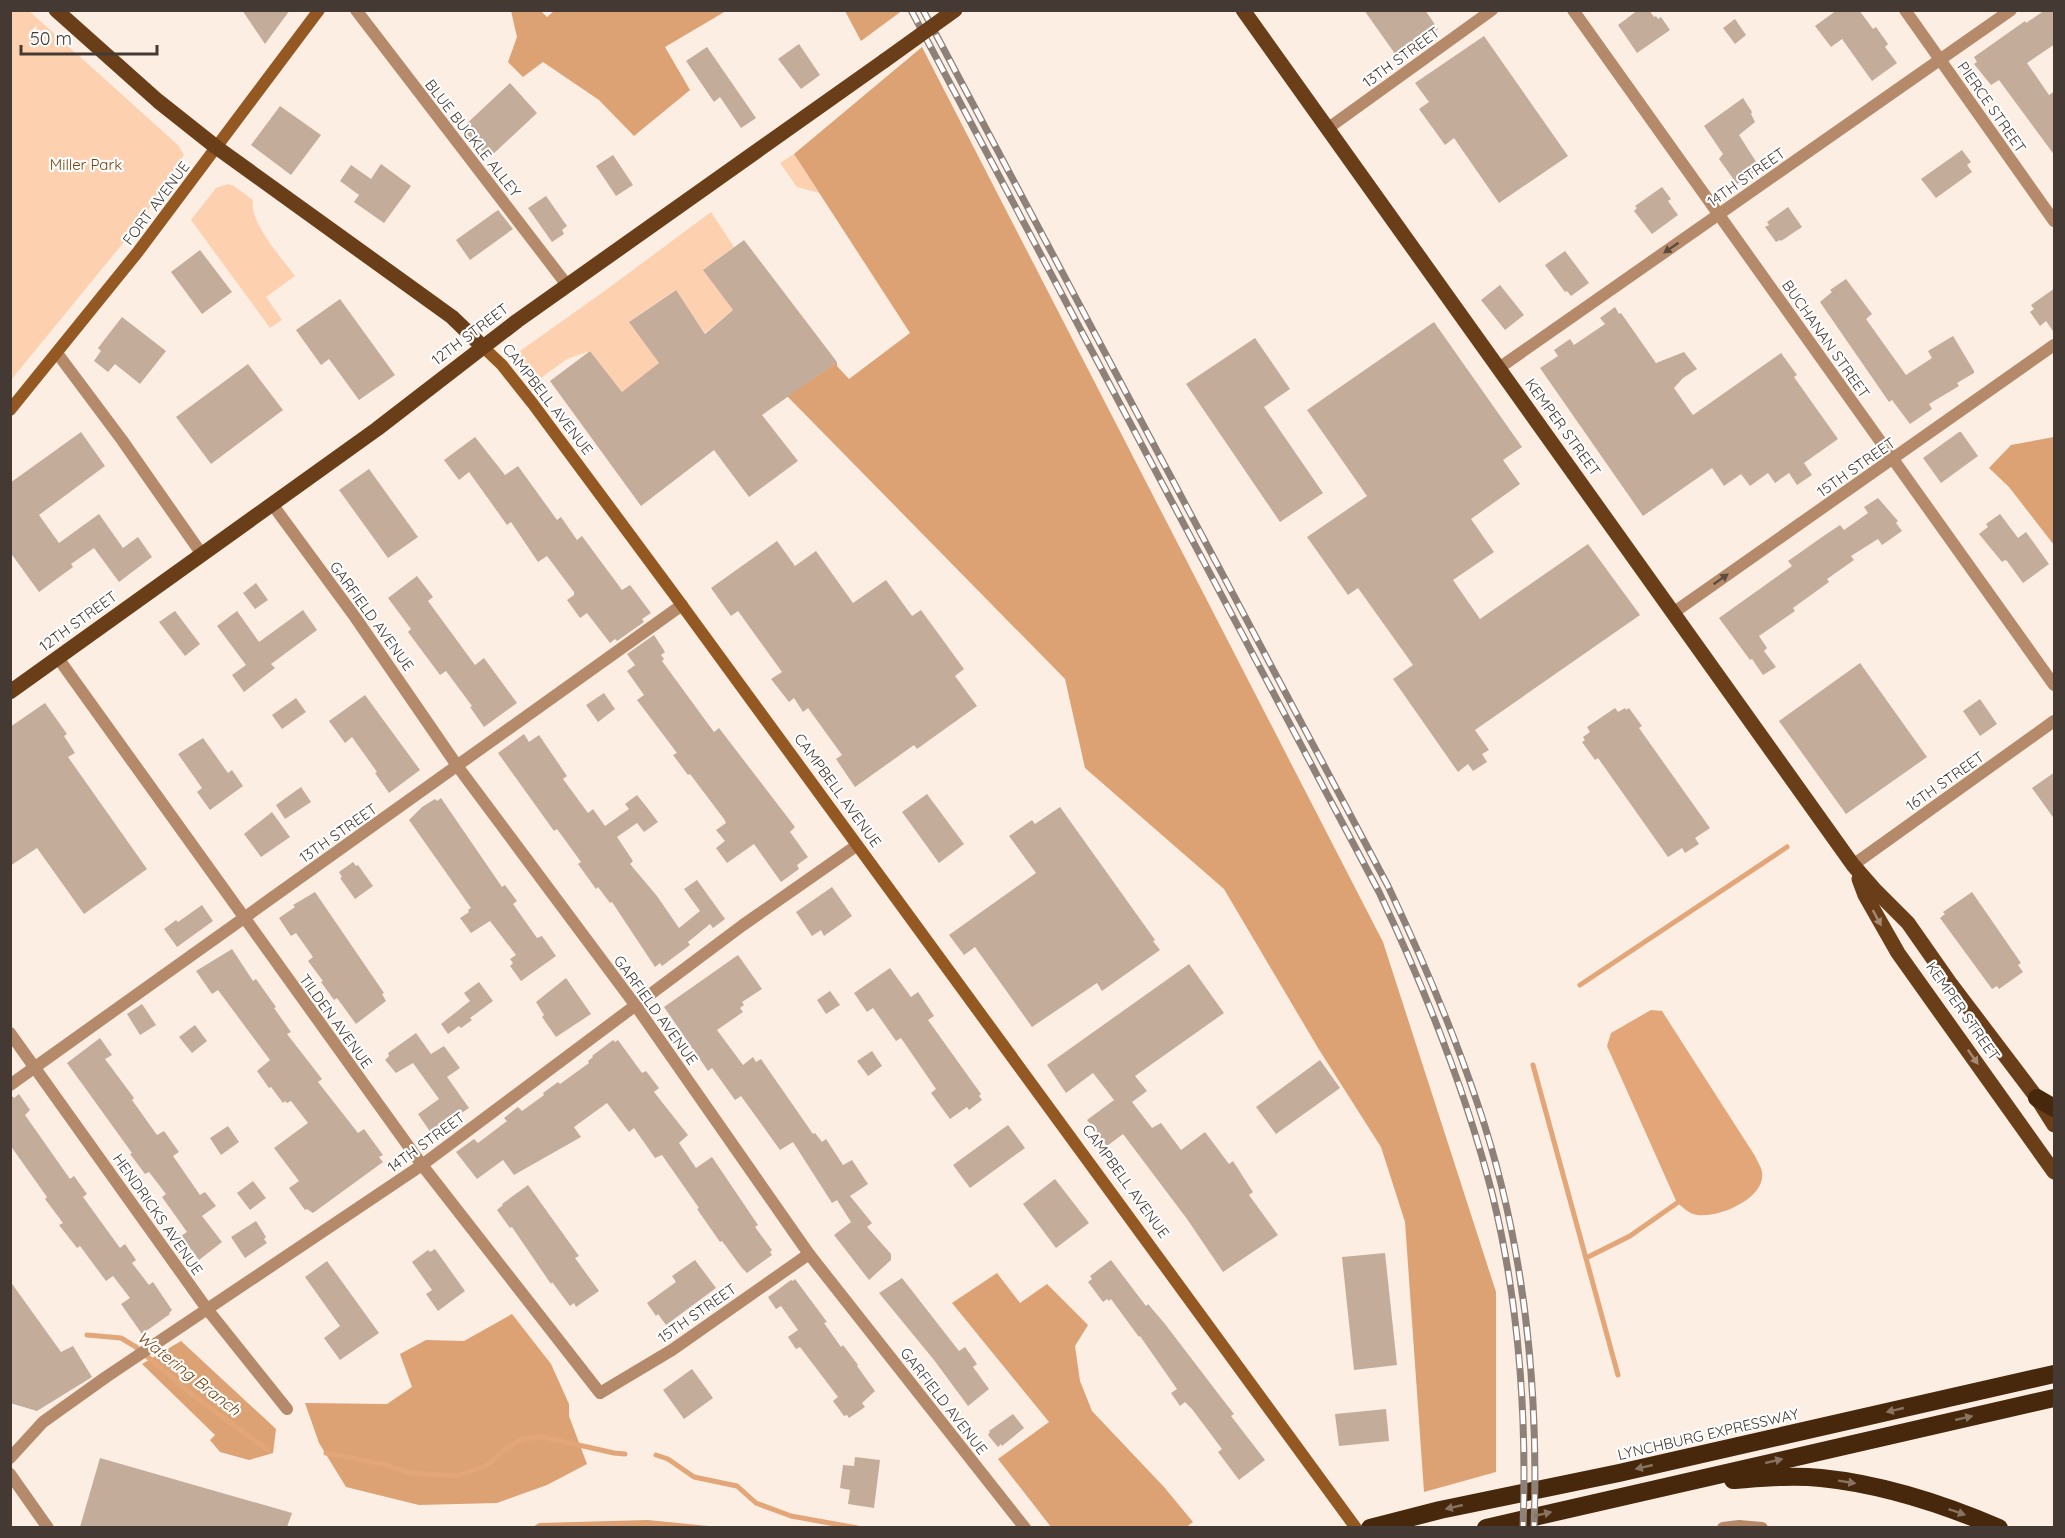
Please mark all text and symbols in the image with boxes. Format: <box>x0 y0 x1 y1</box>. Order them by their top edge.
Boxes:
scale bar <box>21 18 158 56</box>
street label: 13TH STREET <box>1359 23 1443 91</box>
text: 50 m <box>30 27 72 50</box>
street label: PIERCE STREET <box>1953 58 2031 156</box>
street label: BLUE BUCKLE ALLEY <box>421 75 525 201</box>
street label: 14TH STREET <box>1703 143 1789 211</box>
park label: Miller Park <box>50 155 122 174</box>
street label: FORT AVENUE <box>118 157 194 249</box>
one-way arrow <box>1663 242 1679 254</box>
street label: BUCHANAN STREET <box>1778 276 1874 402</box>
street label: 12TH STREET <box>428 299 512 369</box>
street label: CAMPBELL AVENUE <box>499 340 597 458</box>
street label: KEMPER STREET <box>1521 374 1605 480</box>
street label: 15TH STREET <box>1813 433 1899 501</box>
street label: GARFIELD AVENUE <box>326 558 418 674</box>
one-way arrow <box>1713 573 1729 585</box>
street label: 12TH STREET <box>35 586 121 656</box>
street label: CAMPBELL AVENUE <box>790 729 886 851</box>
street label: 16TH STREET <box>1902 747 1988 815</box>
street label: 13TH STREET <box>295 799 381 867</box>
one-way arrow <box>1872 910 1882 927</box>
street label: GARFIELD AVENUE <box>610 952 702 1068</box>
street label: KEMPER STREET <box>1922 958 2004 1064</box>
street label: TILDEN AVENUE <box>295 970 377 1072</box>
one-way arrow <box>1967 1048 1979 1064</box>
street label: 14TH STREET <box>384 1108 468 1176</box>
street label: CAMPBELL AVENUE <box>1078 1120 1174 1242</box>
street label: HENDRICKS AVENUE <box>109 1150 207 1278</box>
street label: 15TH STREET <box>654 1279 740 1347</box>
water label: Watering Branch <box>133 1327 245 1420</box>
street label: GARFIELD AVENUE <box>896 1344 992 1458</box>
street label: LYNCHBURG EXPRESSWAY <box>1616 1404 1801 1464</box>
one-way arrow <box>1885 1406 1904 1415</box>
one-way arrow <box>1955 1413 1974 1423</box>
one-way arrow <box>1765 1456 1783 1466</box>
one-way arrow <box>1635 1463 1654 1472</box>
one-way arrow <box>1837 1478 1856 1487</box>
one-way arrow <box>1444 1503 1463 1512</box>
one-way arrow <box>1948 1508 1966 1518</box>
one-way arrow <box>1534 1509 1552 1519</box>

